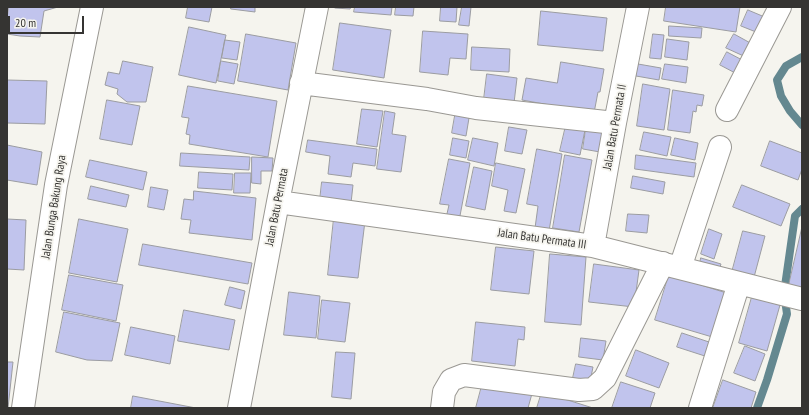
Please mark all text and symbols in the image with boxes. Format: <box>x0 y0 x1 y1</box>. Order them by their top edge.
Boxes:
scale bar <box>10 8 86 34</box>
text: 20 m <box>15 15 36 30</box>
street label: Jalan Batu Permata II <box>600 83 630 171</box>
street label: Jalan Bunga Bakung Raya <box>39 154 69 260</box>
street label: Jalan Batu Permata <box>262 167 292 247</box>
street label: Jalan Batu Permata III <box>497 226 587 252</box>

